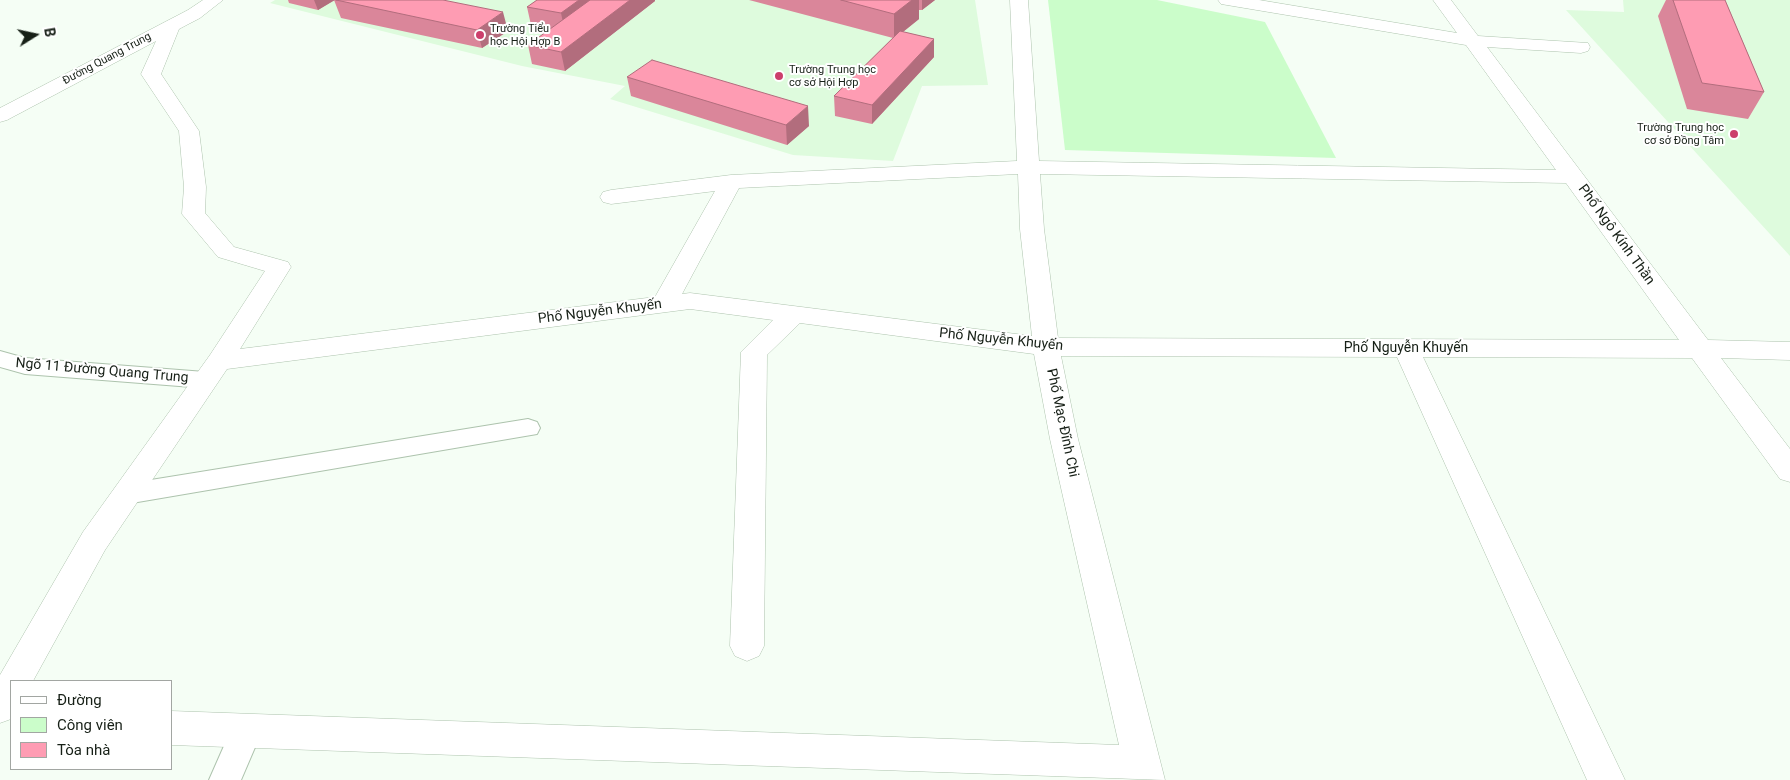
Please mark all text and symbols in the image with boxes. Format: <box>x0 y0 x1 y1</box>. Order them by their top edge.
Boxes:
north arrow <box>10 10 60 60</box>
place label: Trường Tiểu học Hội Hợp B <box>490 22 560 48</box>
text: B <box>41 27 58 38</box>
marker: Trường Tiểu học Hội Hợp B <box>474 29 486 41</box>
street label: Đường Quang Trung <box>61 30 153 88</box>
place label: Trường Trung học cơ sở Hội Hợp <box>789 63 876 89</box>
marker: Trường Trung học cơ sở Hội Hợp <box>773 70 785 82</box>
place label: Trường Trung học cơ sở Đồng Tâm <box>1637 121 1724 147</box>
marker: Trường Trung học cơ sở Đồng Tâm <box>1728 128 1740 140</box>
street label: Phố Ngô Kính Thần <box>1574 182 1658 288</box>
street label: Phố Nguyễn Khuyến <box>537 296 663 328</box>
street label: Phố Nguyễn Khuyến <box>938 325 1064 355</box>
street label: Phố Nguyễn Khuyến <box>1344 340 1468 356</box>
street label: Ngõ 11 Đường Quang Trung <box>15 355 189 387</box>
street label: Phố Mạc Đĩnh Chi <box>1042 367 1082 479</box>
legend <box>10 680 172 770</box>
text: Đường <box>57 691 102 709</box>
text: Công viên <box>57 716 123 734</box>
text: Tòa nhà <box>57 741 110 759</box>

